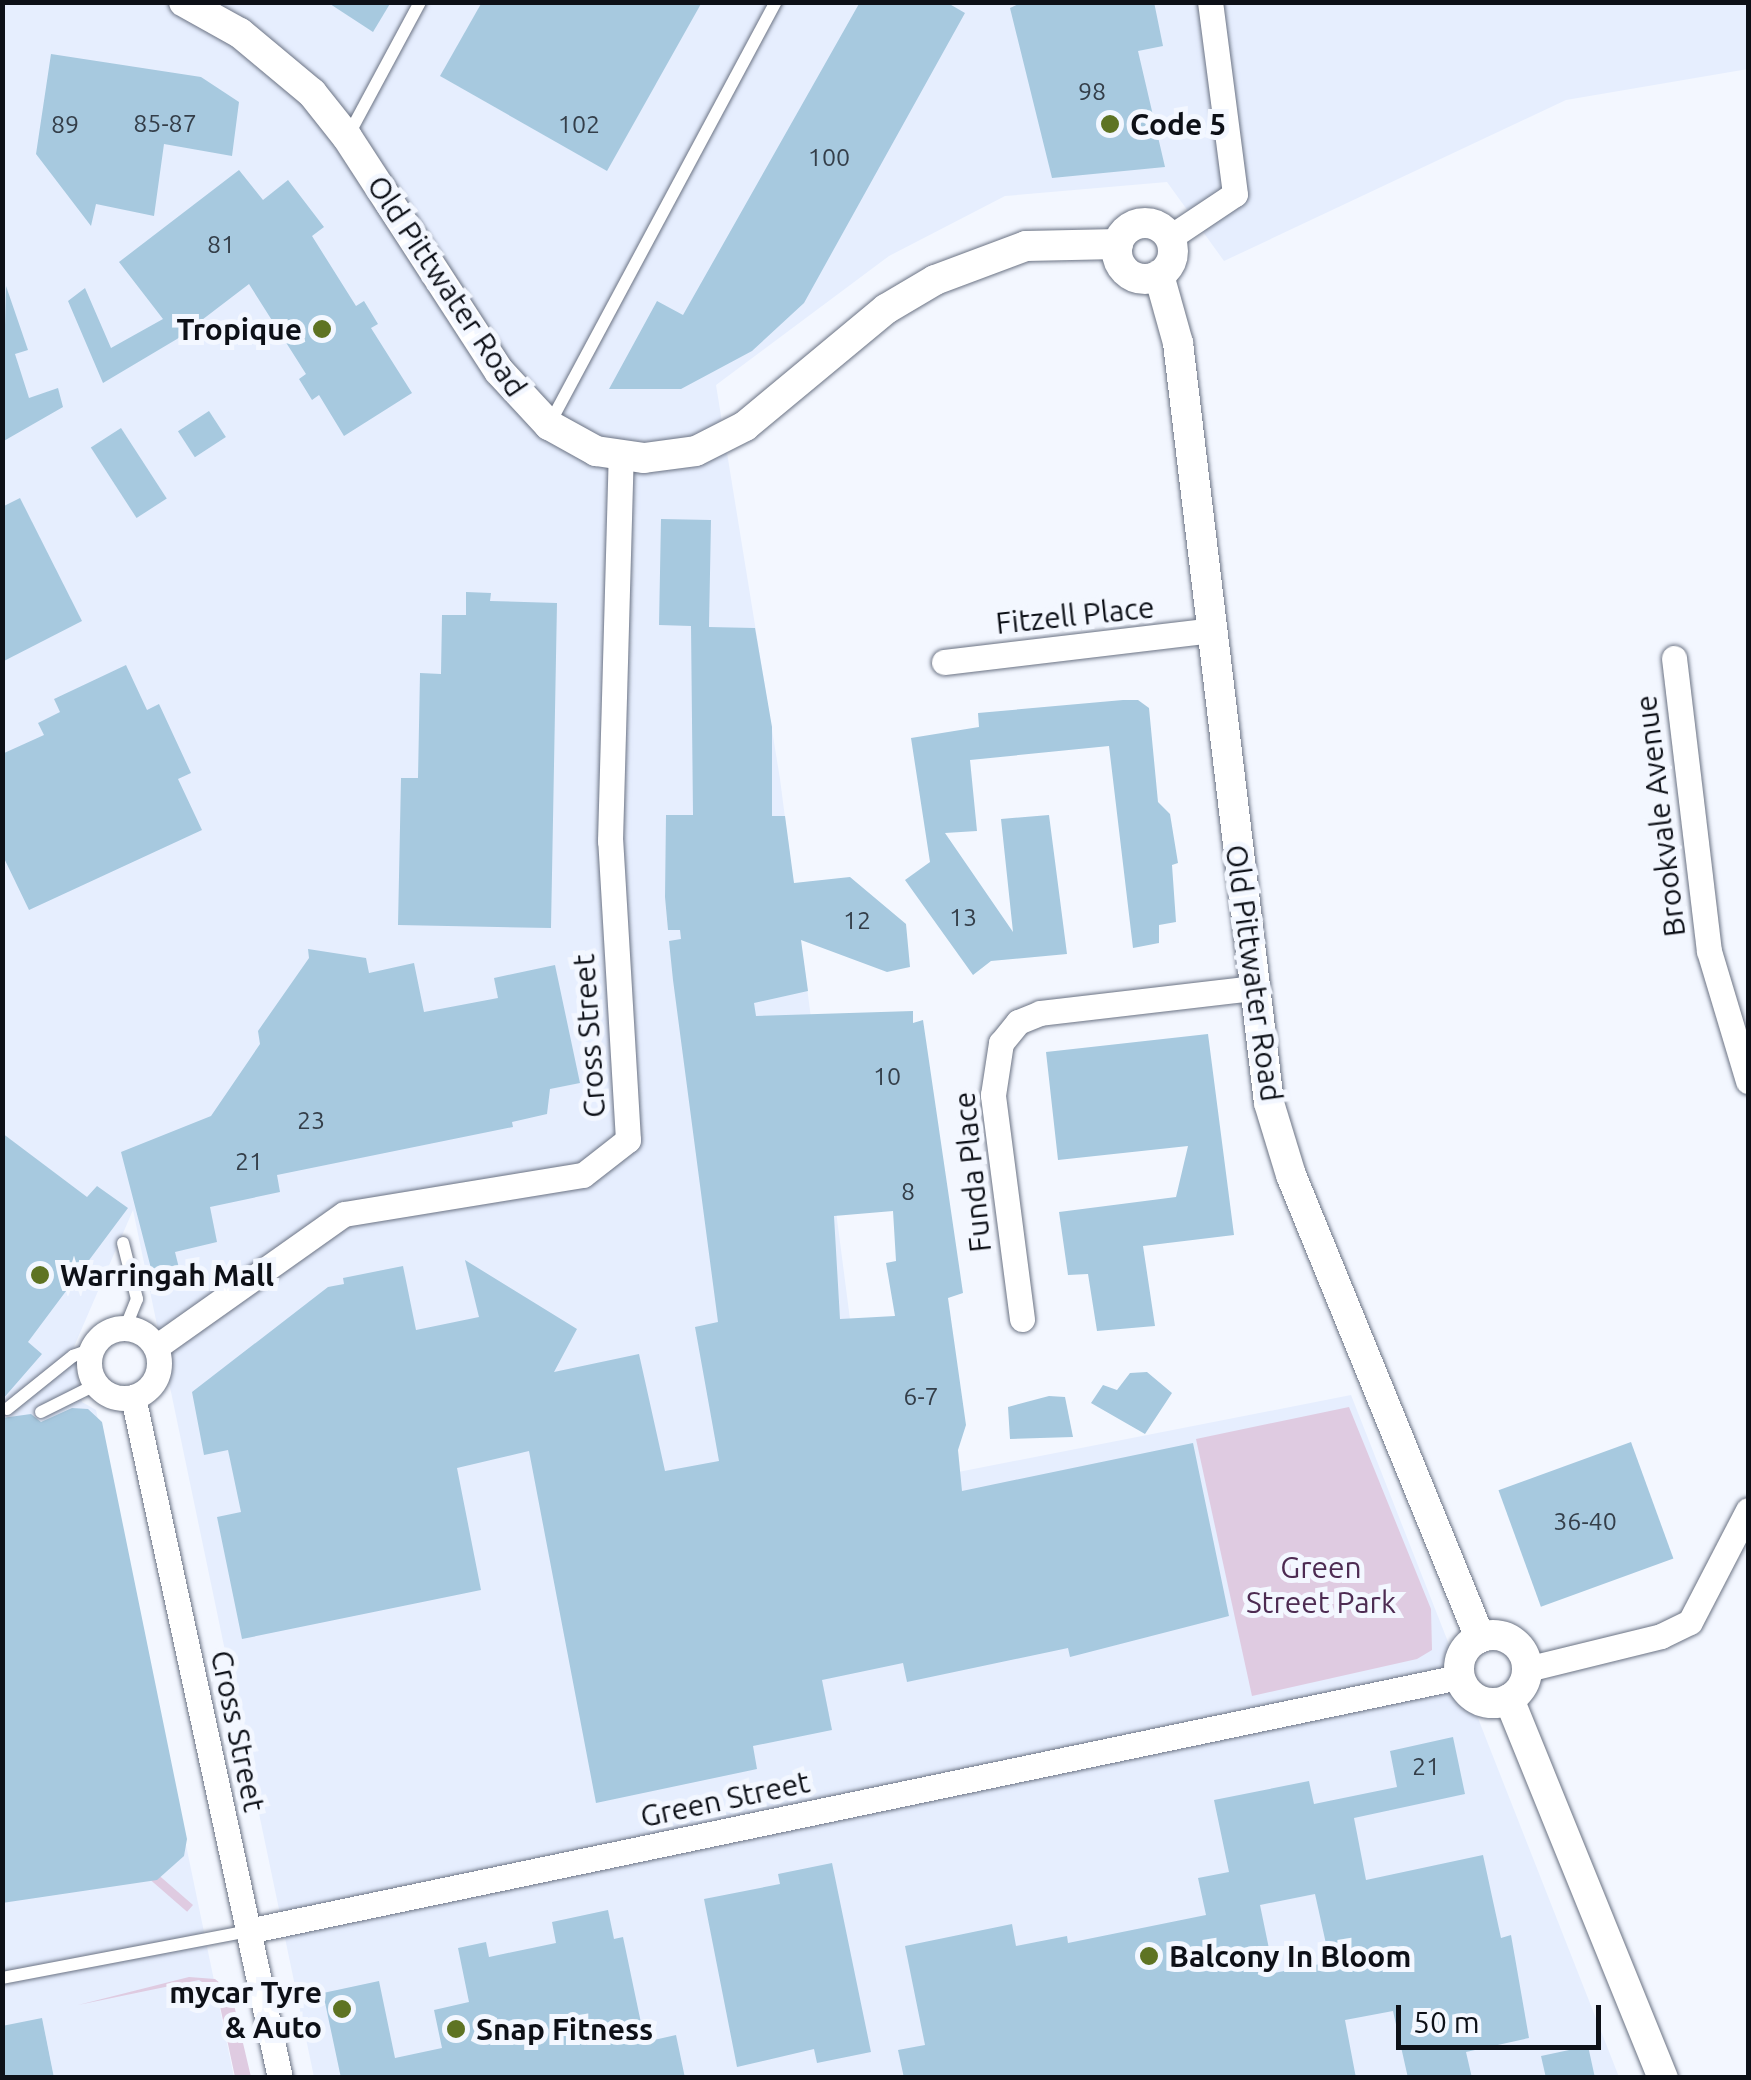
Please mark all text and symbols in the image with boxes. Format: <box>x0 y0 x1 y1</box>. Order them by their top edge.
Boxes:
house number: 98 <box>1078 76 1106 106</box>
place label: Code 5 <box>1130 106 1226 142</box>
house number: 85-87 <box>133 108 197 138</box>
house number: 89 <box>51 109 79 139</box>
house number: 102 <box>558 109 600 139</box>
marker: Code 5 <box>1099 113 1121 135</box>
house number: 100 <box>808 142 850 172</box>
street label: Old Pittwater Road <box>360 169 534 403</box>
house number: 81 <box>207 229 235 259</box>
place label: Tropique <box>177 311 302 347</box>
marker: Tropique <box>311 318 333 340</box>
street label: Fitzell Place <box>994 589 1156 641</box>
street label: Brookvale Avenue <box>1627 693 1693 939</box>
street label: Old Pittwater Road <box>1218 842 1290 1104</box>
house number: 13 <box>949 902 977 932</box>
house number: 12 <box>843 905 871 935</box>
street label: Cross Street <box>565 953 613 1119</box>
house number: 10 <box>873 1061 901 1091</box>
street label: Funda Place <box>946 1090 998 1254</box>
house number: 23 <box>297 1105 325 1135</box>
house number: 21 <box>235 1146 263 1176</box>
house number: 8 <box>901 1176 915 1206</box>
place label: Warringah Mall <box>60 1257 274 1293</box>
marker: Warringah Mall <box>29 1264 51 1286</box>
house number: 6-7 <box>903 1381 939 1411</box>
house number: 36-40 <box>1553 1506 1617 1536</box>
park label: Green Street Park <box>1246 1549 1396 1620</box>
street label: Cross Street <box>203 1647 273 1815</box>
house number: 21 <box>1412 1751 1440 1781</box>
street label: Green Street <box>637 1764 813 1834</box>
place label: Balcony In Bloom <box>1169 1938 1411 1974</box>
marker: Balcony In Bloom <box>1138 1945 1160 1967</box>
place label: mycar Tyre & Auto <box>169 1974 322 2044</box>
scale bar <box>1401 1985 1606 2047</box>
marker: mycar Tyre & Auto <box>331 1998 353 2020</box>
text: 50 m <box>1413 2005 1480 2039</box>
place label: Snap Fitness <box>476 2011 653 2047</box>
marker: Snap Fitness <box>445 2018 467 2040</box>

